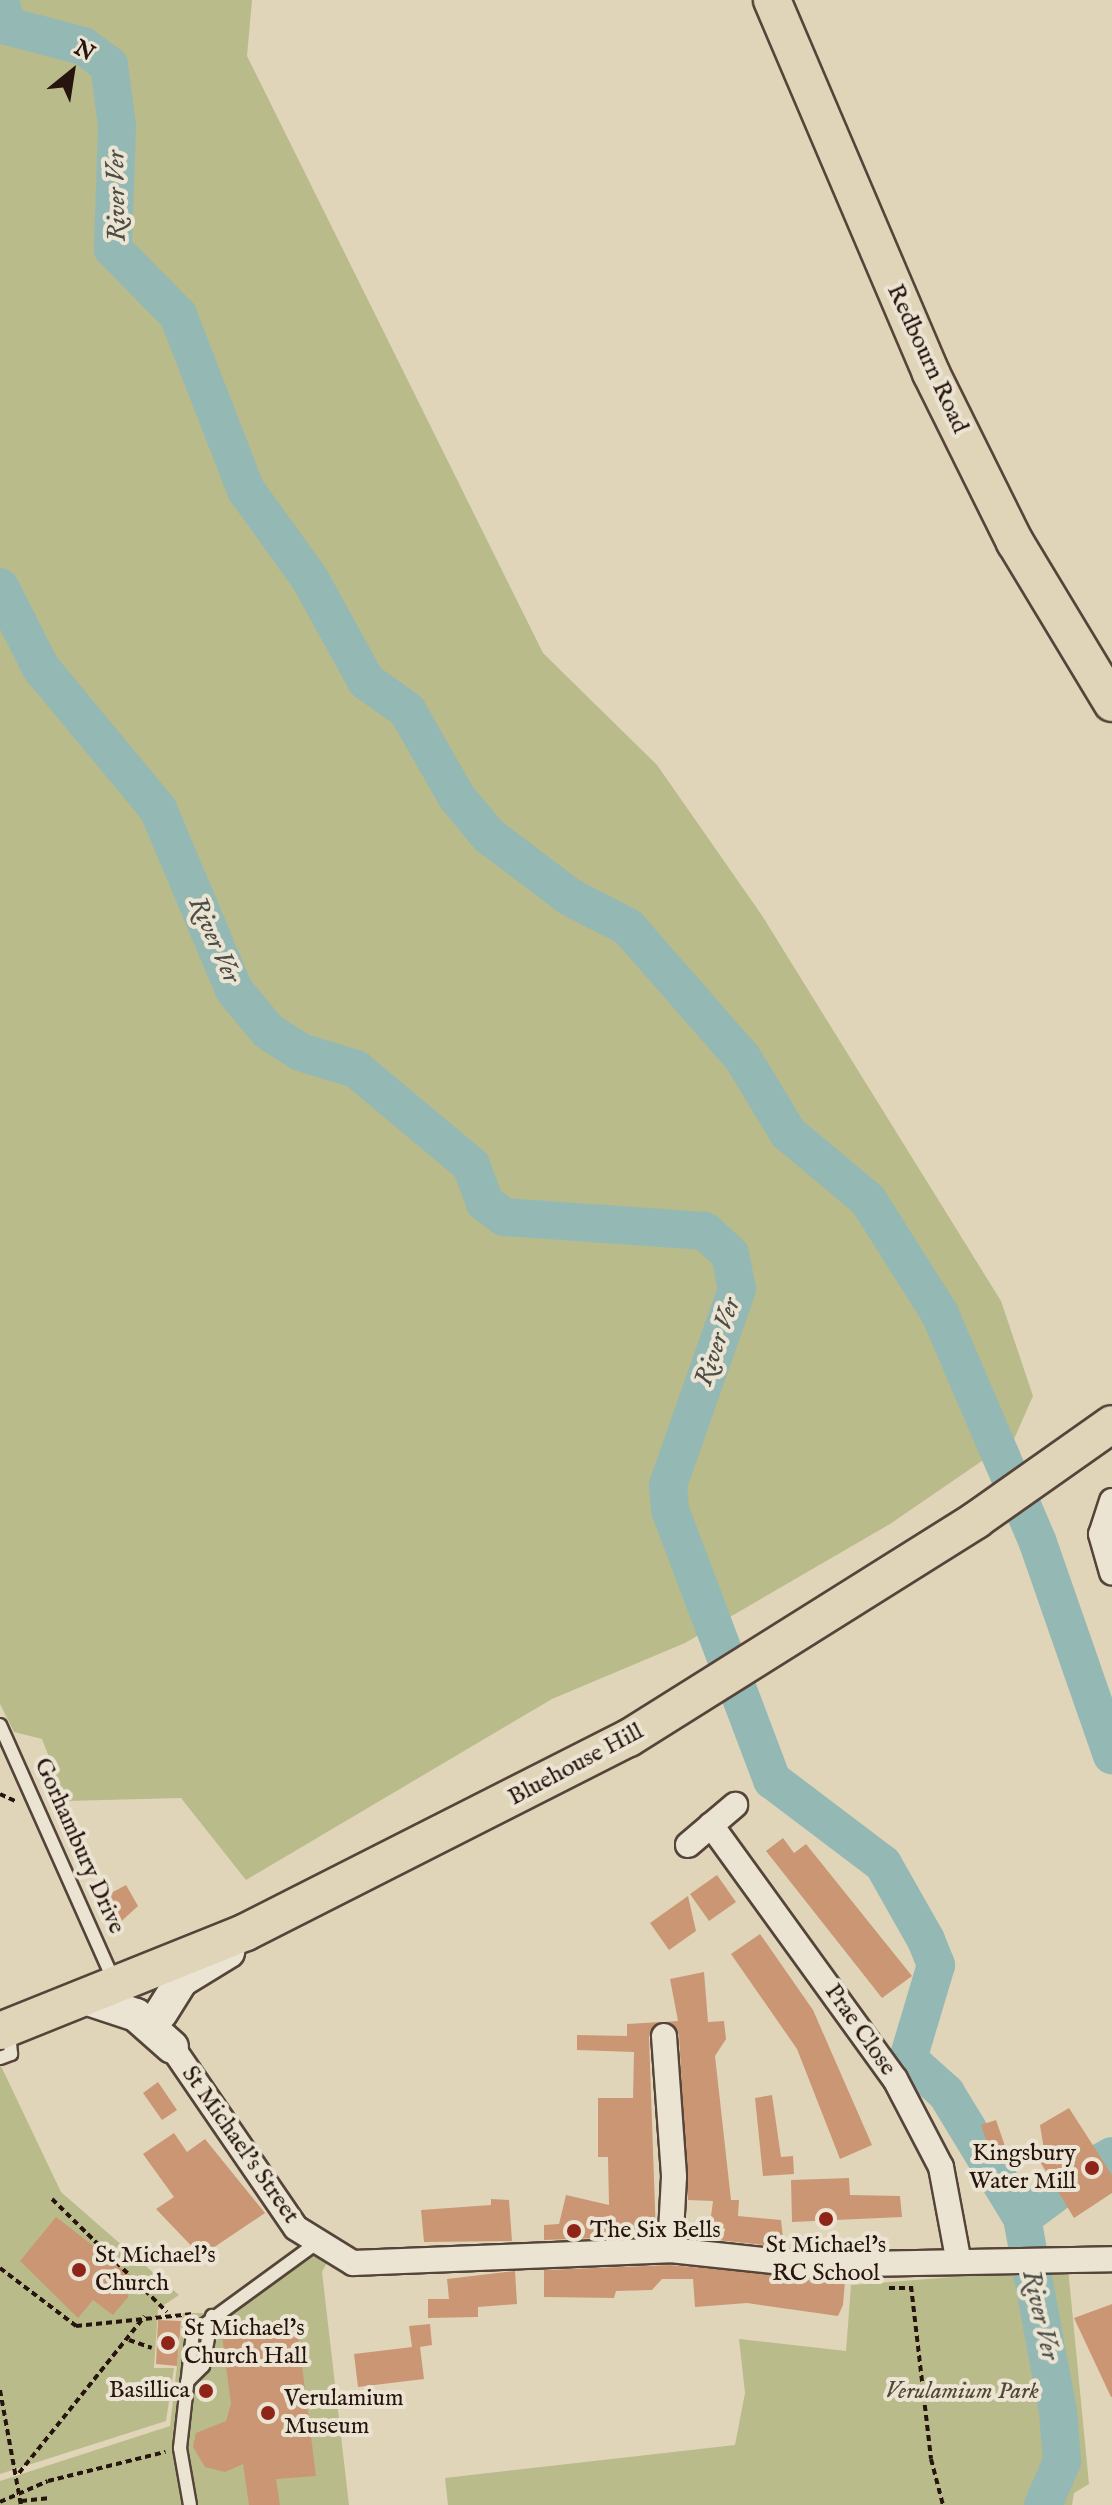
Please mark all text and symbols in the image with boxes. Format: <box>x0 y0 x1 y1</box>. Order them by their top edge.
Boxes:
north arrow <box>32 32 112 112</box>
text: N <box>69 34 99 68</box>
water label: River Ver <box>101 150 133 242</box>
street label: Redbourn Road <box>880 280 974 438</box>
water label: River Ver <box>181 892 247 988</box>
water label: River Ver <box>688 1294 748 1390</box>
street label: Bluehouse Hill <box>504 1717 648 1813</box>
street label: Gorhambury Drive <box>27 1754 131 1938</box>
street label: Prae Close <box>818 1979 902 2081</box>
street label: St Michael's Street <box>175 2061 305 2229</box>
place label: Kingsbury Water Mill <box>969 2140 1076 2196</box>
marker: Kingsbury Water Mill <box>1083 2159 1101 2177</box>
marker: St Michael's RC School <box>817 2210 835 2228</box>
place label: The Six Bells <box>590 2217 721 2245</box>
marker: The Six Bells <box>565 2222 583 2240</box>
place label: St Michael's RC School <box>766 2232 886 2288</box>
place label: St Michael's Church <box>95 2242 216 2298</box>
marker: St Michael's Church <box>70 2261 88 2279</box>
water label: River Ver <box>1015 2267 1065 2363</box>
place label: St Michael's Church Hall <box>184 2315 307 2371</box>
marker: St Michael's Church Hall <box>159 2334 177 2352</box>
place label: Basillica <box>109 2377 190 2405</box>
park label: Verulamium Park <box>885 2378 1039 2406</box>
marker: Basillica <box>197 2382 215 2400</box>
place label: Verulamium Museum <box>284 2385 403 2441</box>
marker: Verulamium Museum <box>259 2404 277 2422</box>

